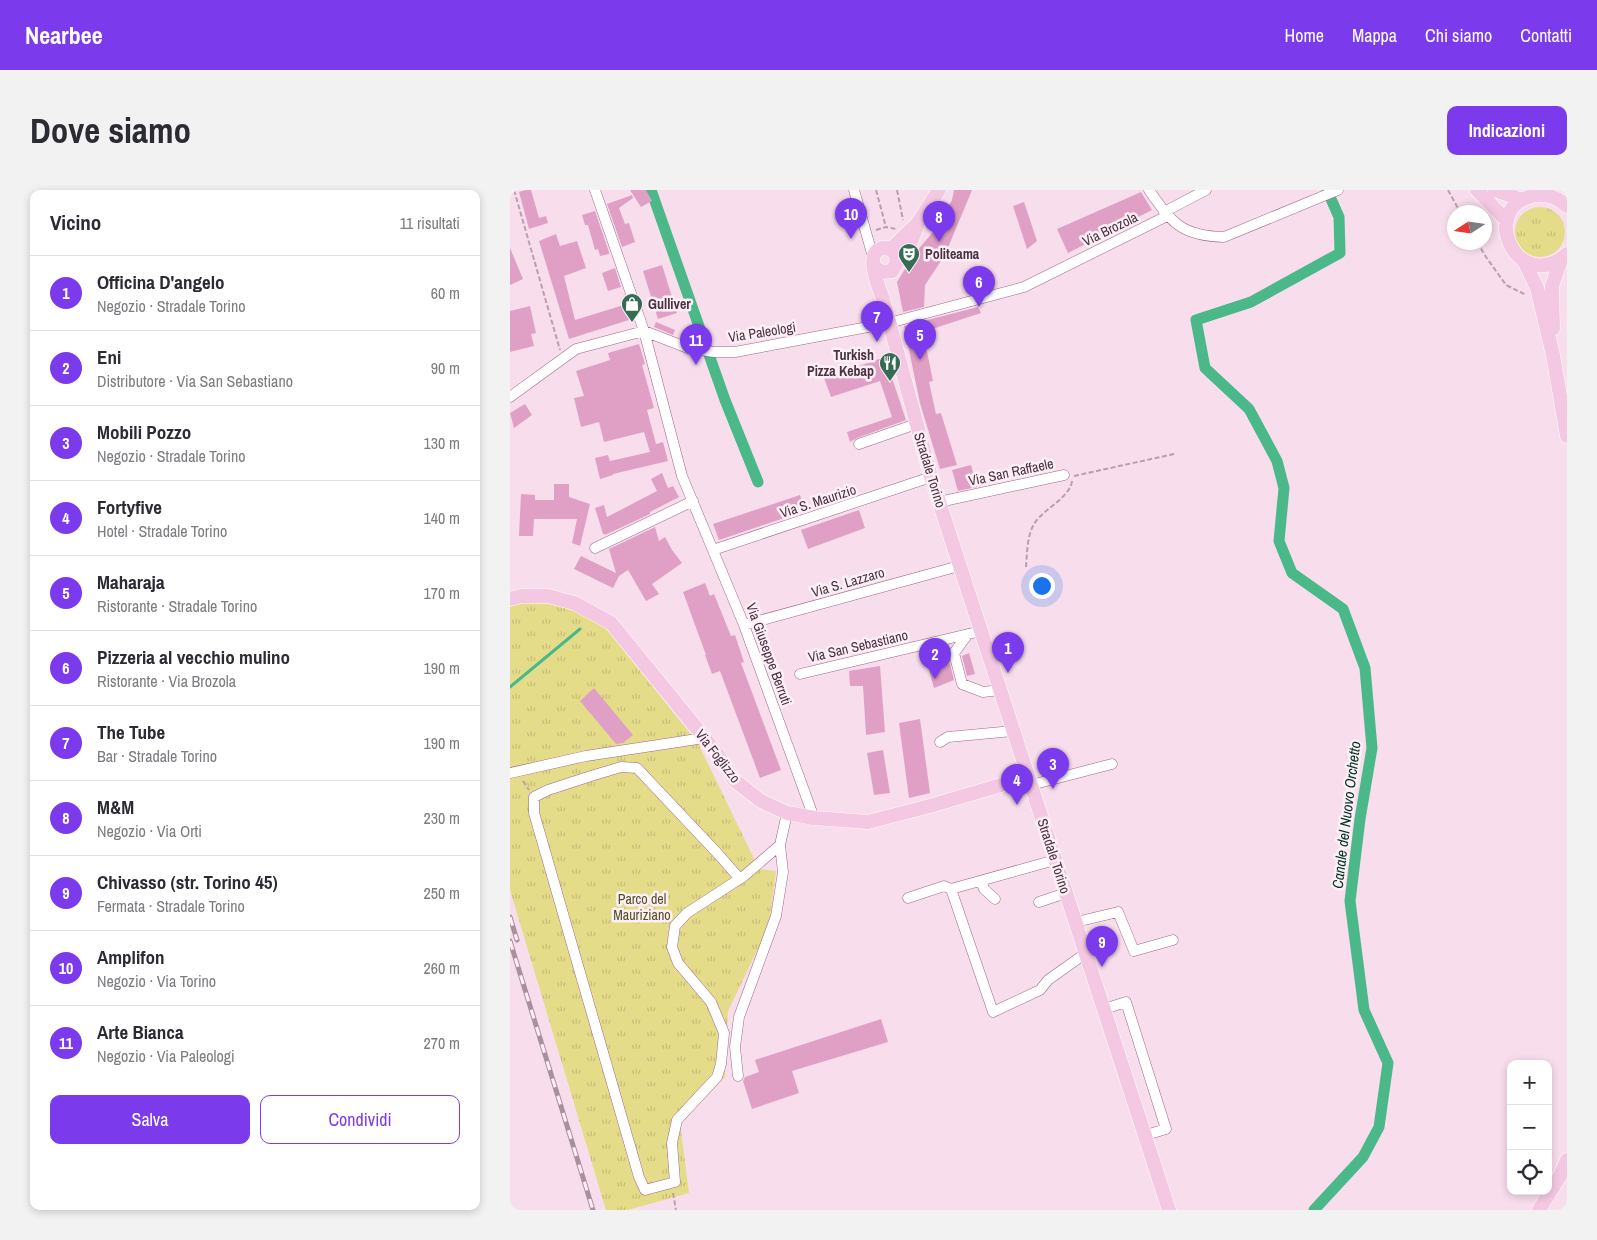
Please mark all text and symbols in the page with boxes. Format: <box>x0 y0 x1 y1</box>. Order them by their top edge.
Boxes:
text: Nearbee <box>25 19 103 51</box>
text: Home <box>1285 23 1324 48</box>
text: Mappa <box>1352 23 1397 48</box>
text: Chi siamo <box>1425 23 1492 48</box>
text: Contatti <box>1520 23 1572 48</box>
button: Indicazioni <box>1447 106 1567 155</box>
text: Dove siamo <box>30 107 191 154</box>
pin: 10 <box>835 198 867 239</box>
pin: 8 <box>923 201 955 242</box>
north arrow <box>1447 205 1492 250</box>
text: Vicino <box>50 208 101 237</box>
street label: Via Brozola <box>1079 208 1141 250</box>
text: 11 risultati <box>400 212 460 234</box>
theatre icon: Politeama <box>897 242 921 273</box>
place label: Politeama <box>925 245 980 263</box>
pin: 6 <box>963 266 995 307</box>
text: Officina D'angelo <box>97 269 225 295</box>
text: 1 <box>62 282 70 304</box>
text: 60 m <box>431 282 460 304</box>
shop icon: Gulliver <box>620 292 644 323</box>
text: Negozio · Stradale Torino <box>97 295 246 317</box>
place label: Gulliver <box>648 295 691 313</box>
pin: 7 <box>861 301 893 342</box>
street label: Via Paleologi <box>727 318 797 346</box>
pin: 5 <box>904 319 936 360</box>
pin: 11 <box>680 324 712 365</box>
text: Eni <box>97 344 121 370</box>
place label: Turkish Pizza Kebap <box>807 346 874 380</box>
restaurant icon: Turkish Pizza Kebap <box>878 351 902 382</box>
text: 2 <box>62 357 70 379</box>
text: 90 m <box>431 357 460 379</box>
text: Distributore · Via San Sebastiano <box>97 370 293 392</box>
text: Mobili Pozzo <box>97 419 191 445</box>
street label: Stradale Torino <box>910 430 950 510</box>
text: 3 <box>62 432 70 454</box>
text: 130 m <box>424 432 460 454</box>
text: Negozio · Stradale Torino <box>97 445 246 467</box>
street label: Via San Raffaele <box>967 454 1055 490</box>
street label: Via S. Maurizio <box>778 480 858 522</box>
text: Fortyfive <box>97 494 162 520</box>
text: 4 <box>62 507 70 529</box>
text: 140 m <box>424 507 460 529</box>
text: Hotel · Stradale Torino <box>97 520 227 542</box>
street label: Via S. Lazzaro <box>809 563 887 601</box>
text: Maharaja <box>97 569 165 595</box>
your location <box>1029 573 1055 599</box>
text: 5 <box>62 582 70 604</box>
text: 170 m <box>424 582 460 604</box>
text: Ristorante · Stradale Torino <box>97 595 257 617</box>
street label: Via Giuseppe Berruti <box>742 600 796 708</box>
street label: Via San Sebastiano <box>806 626 910 666</box>
pin: 1 <box>992 632 1024 673</box>
pin: 2 <box>919 638 951 679</box>
text: Pizzeria al vecchio mulino <box>97 644 290 670</box>
text: 6 <box>62 657 70 679</box>
text: 190 m <box>424 657 460 679</box>
text: Ristorante · Via Brozola <box>97 670 236 692</box>
text: The Tube <box>97 719 165 745</box>
street label: Via Foglizzo <box>691 726 745 786</box>
text: 7 <box>62 732 70 754</box>
text: 190 m <box>424 732 460 754</box>
water label: Canale del Nuovo Orchetto <box>1327 740 1365 890</box>
text: Bar · Stradale Torino <box>97 745 217 767</box>
pin: 3 <box>1037 748 1069 789</box>
pin: 4 <box>1001 764 1033 805</box>
text: M&M <box>97 794 134 820</box>
text: 8 <box>62 807 70 829</box>
text: 230 m <box>424 807 460 829</box>
street label: Stradale Torino <box>1033 816 1075 896</box>
text: Negozio · Via Orti <box>97 820 202 842</box>
text: Chivasso (str. Torino 45) <box>97 869 278 895</box>
text: 9 <box>62 882 70 904</box>
text: 250 m <box>424 882 460 904</box>
park label: Parco del Mauriziano <box>613 890 671 924</box>
text: Fermata · Stradale Torino <box>97 895 245 917</box>
pin: 9 <box>1086 926 1118 967</box>
text: Amplifon <box>97 944 165 970</box>
text: 10 <box>59 957 73 979</box>
text: 260 m <box>424 957 460 979</box>
text: Negozio · Via Torino <box>97 970 216 992</box>
text: Arte Bianca <box>97 1019 184 1045</box>
text: 11 <box>59 1032 73 1054</box>
text: 270 m <box>424 1032 460 1054</box>
text: Negozio · Via Paleologi <box>97 1045 235 1067</box>
map controls <box>1507 1060 1552 1195</box>
button: + <box>1507 1060 1552 1105</box>
button: Salva <box>50 1095 250 1144</box>
button: Condividi <box>260 1095 460 1144</box>
button: − <box>1507 1105 1552 1150</box>
button: locate <box>1507 1150 1552 1195</box>

